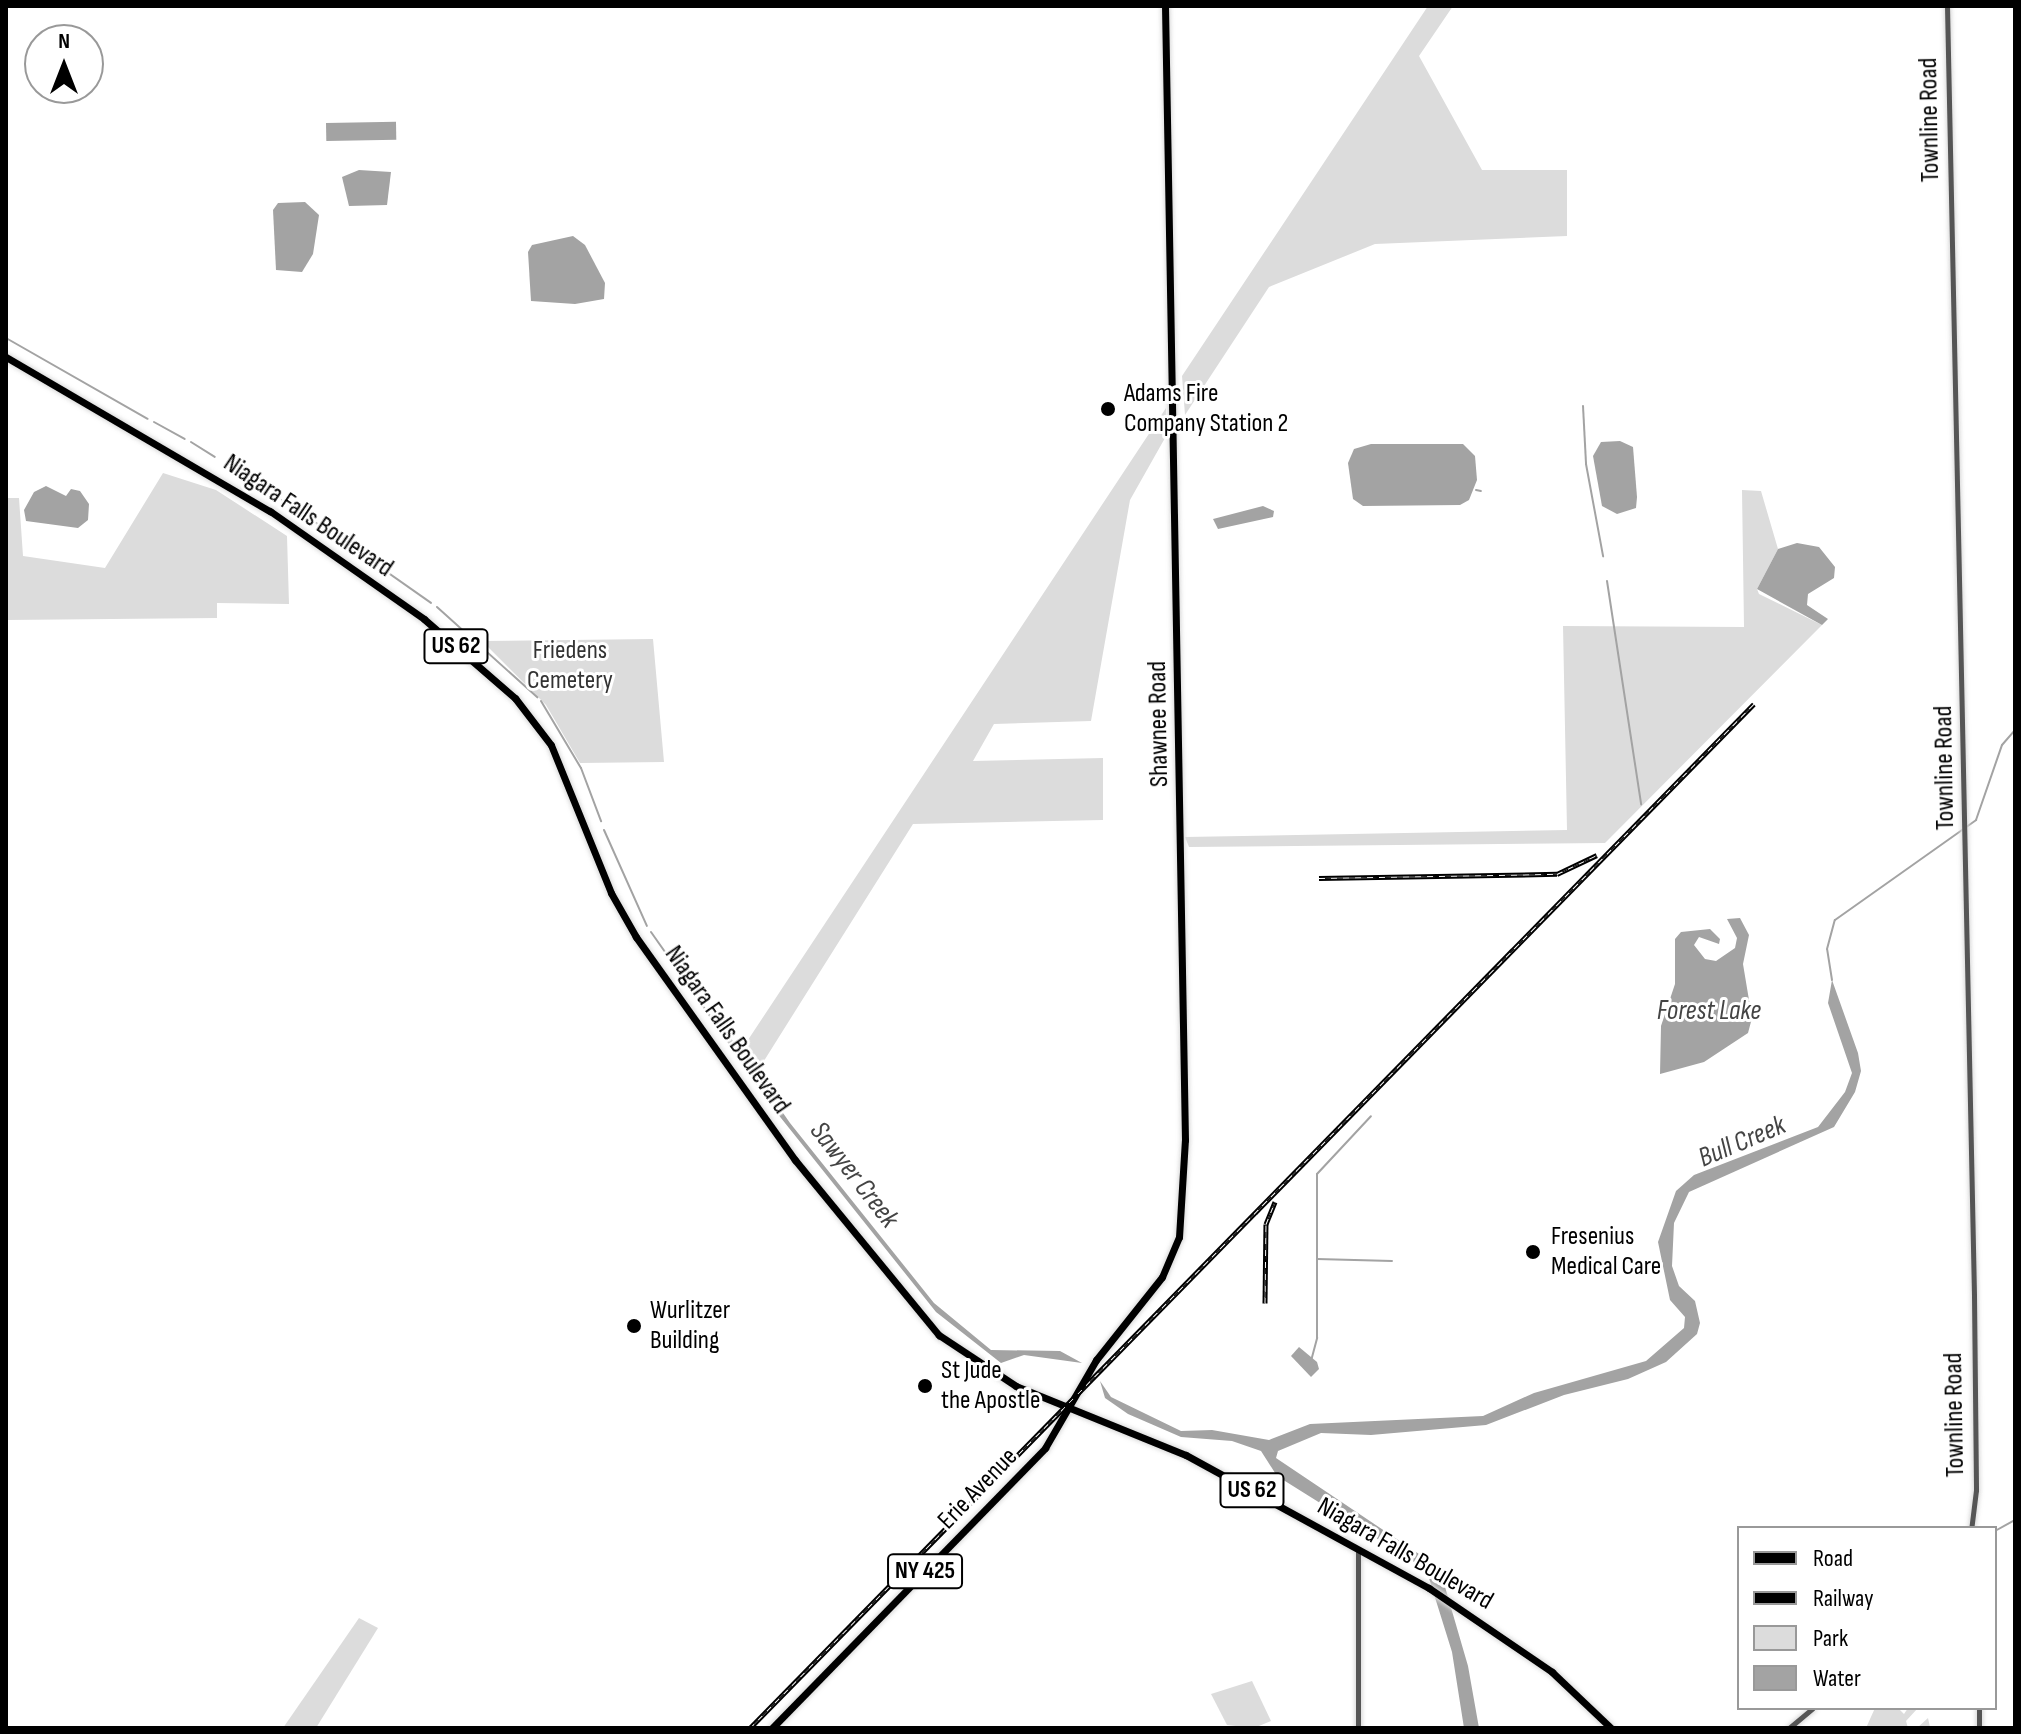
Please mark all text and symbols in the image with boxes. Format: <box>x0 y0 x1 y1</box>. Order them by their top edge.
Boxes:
north arrow <box>24 24 104 104</box>
text: N <box>58 28 70 55</box>
street label: Townline Road <box>1913 57 1947 183</box>
place label: Adams Fire Company Station 2 <box>1124 378 1288 440</box>
marker: Adams Fire Company Station 2 <box>1099 400 1117 418</box>
street label: Niagara Falls Boulevard <box>217 448 399 584</box>
road number: US 62 <box>422 626 490 666</box>
park label: Friedens Cemetery <box>527 635 613 696</box>
street label: Shawnee Road <box>1142 661 1176 787</box>
street label: Townline Road <box>1928 705 1962 831</box>
street label: Niagara Falls Boulevard <box>657 940 797 1120</box>
water label: Forest Lake <box>1657 994 1761 1028</box>
water label: Bull Creek <box>1693 1109 1791 1175</box>
water label: Sawyer Creek <box>802 1115 906 1235</box>
place label: Fresenius Medical Care <box>1551 1221 1661 1282</box>
marker: Fresenius Medical Care <box>1522 1241 1544 1263</box>
place label: Wurlitzer Building <box>650 1295 730 1356</box>
marker: Wurlitzer Building <box>625 1317 643 1335</box>
street label: Townline Road <box>1938 1352 1972 1478</box>
place label: St Jude the Apostle <box>941 1355 1040 1416</box>
marker: St Jude the Apostle <box>916 1377 934 1395</box>
street label: Erie Avenue <box>932 1442 1024 1536</box>
road number: US 62 <box>1218 1470 1286 1510</box>
street label: Niagara Falls Boulevard <box>1312 1491 1498 1617</box>
legend <box>1737 1526 1997 1710</box>
text: Road <box>1813 1544 1853 1573</box>
road number: NY 425 <box>887 1551 963 1591</box>
text: Railway <box>1813 1584 1873 1613</box>
text: Park <box>1813 1624 1848 1653</box>
text: Water <box>1813 1664 1861 1693</box>

